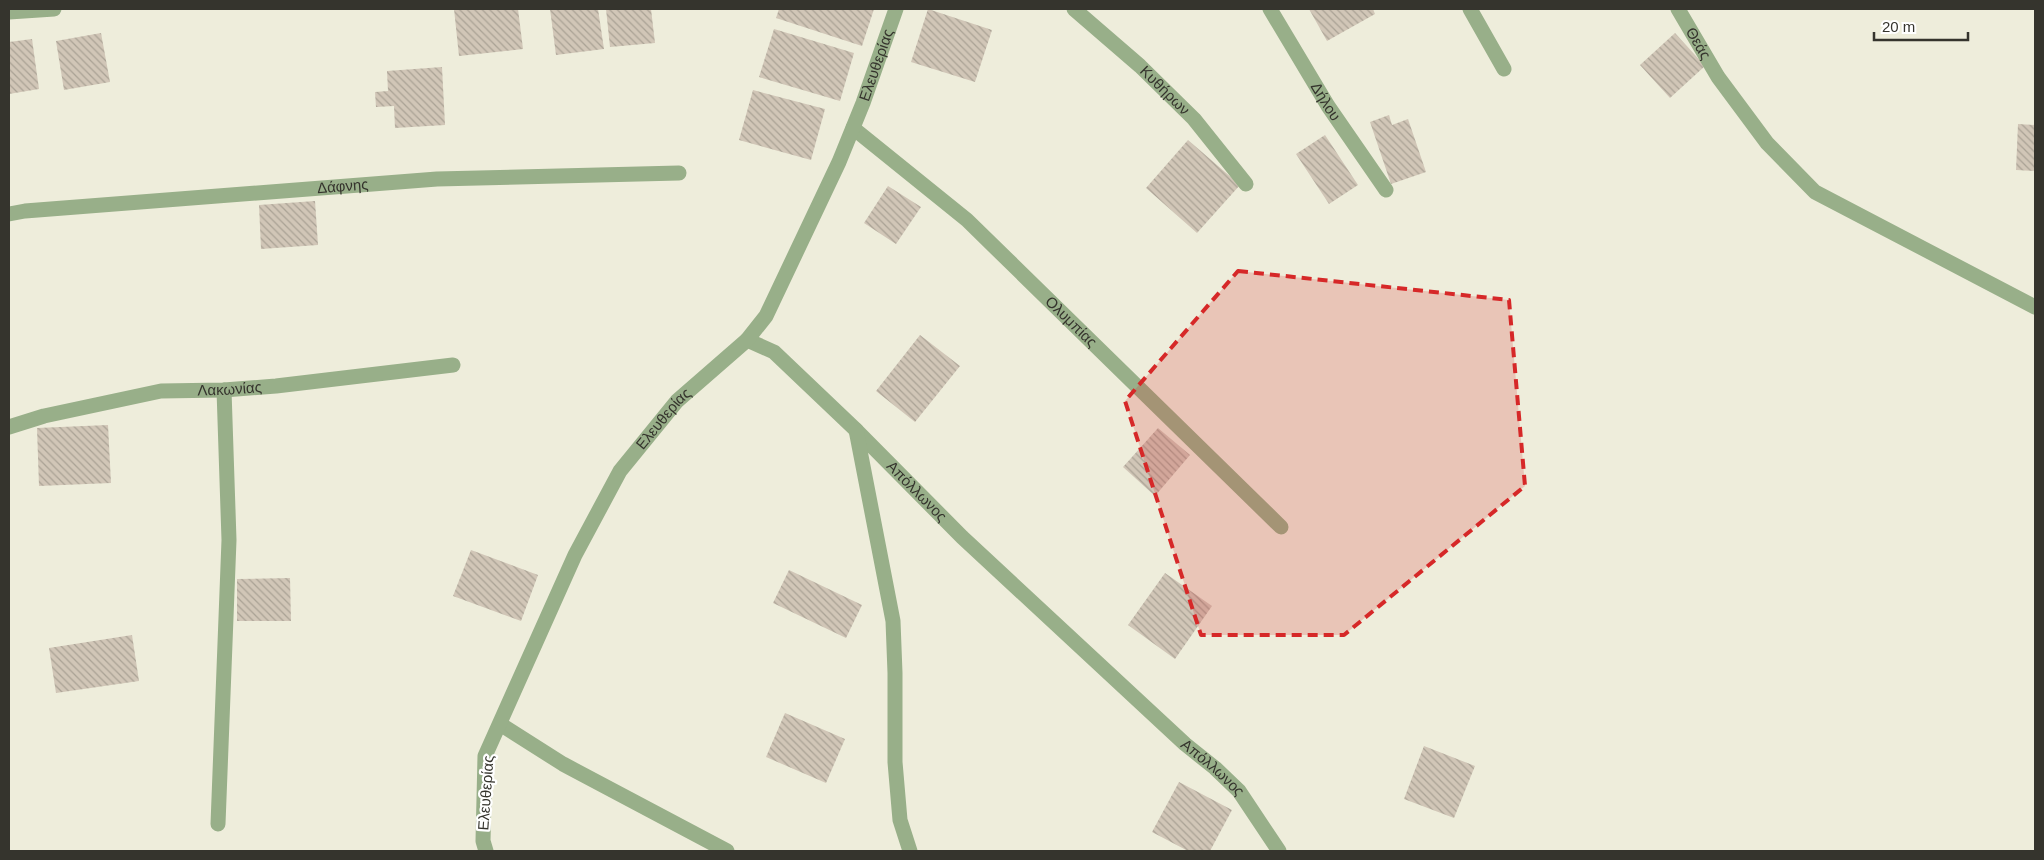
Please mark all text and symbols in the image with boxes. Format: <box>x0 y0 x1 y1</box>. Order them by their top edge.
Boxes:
scale bar <box>1874 10 1968 42</box>
text: 20 m <box>1882 18 1915 35</box>
street label: Θεάς <box>1683 24 1715 62</box>
street label: Ελευθερίας <box>855 27 896 103</box>
street label: Κυθήρων <box>1137 62 1193 118</box>
street label: Δήλου <box>1308 79 1345 124</box>
street label: Δάφνης <box>316 175 369 196</box>
street label: Ολυμπίας <box>1042 292 1101 350</box>
street label: Λακωνίας <box>197 378 262 398</box>
street label: Ελευθερίας <box>632 384 694 452</box>
street label: Απόλλωνος <box>884 457 951 525</box>
street label: Απόλλωνος <box>1178 735 1249 799</box>
street label: Ελευθερίας <box>474 755 497 831</box>

